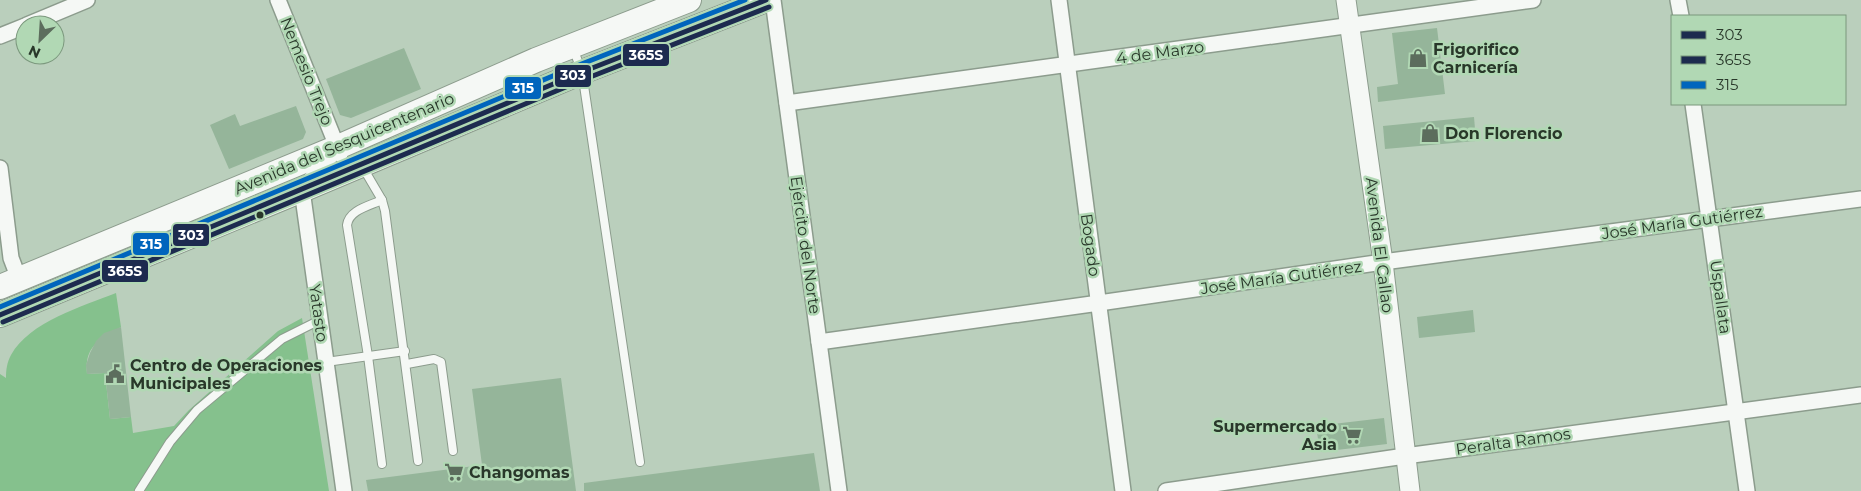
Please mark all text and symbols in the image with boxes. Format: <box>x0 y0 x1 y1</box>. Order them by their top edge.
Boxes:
street label: Nemesio Trejo <box>276 14 337 128</box>
north arrow <box>15 15 65 65</box>
legend <box>1671 15 1846 105</box>
text: 303 <box>1716 25 1743 44</box>
street label: 4 de Marzo <box>1115 37 1205 68</box>
place label: Frigorifico Carnicería <box>1433 40 1519 77</box>
text: N <box>26 41 43 62</box>
line badge: 365S <box>622 43 670 67</box>
text: 365S <box>628 46 663 64</box>
shop icon: Frigorifico Carnicería <box>1407 47 1429 69</box>
text: 365S <box>1716 50 1751 69</box>
line badge: 303 <box>554 64 592 88</box>
text: 303 <box>559 66 586 84</box>
text: 315 <box>1716 75 1738 94</box>
line badge: 315 <box>504 76 542 100</box>
text: 315 <box>511 79 534 97</box>
street label: Avenida del Sesquicentenario <box>231 88 457 199</box>
shop icon: Don Florencio <box>1419 122 1441 144</box>
place label: Don Florencio <box>1445 124 1562 143</box>
street label: Ejército del Norte <box>786 175 825 315</box>
street label: Avenida El Callao <box>1362 176 1397 314</box>
street label: José María Gutiérrez <box>1599 202 1764 243</box>
unlabelled marker <box>255 210 265 220</box>
street label: Bogado <box>1077 212 1104 278</box>
line badge: 303 <box>172 223 210 247</box>
text: 303 <box>177 226 204 244</box>
line badge: 315 <box>132 232 170 256</box>
text: 315 <box>139 235 162 253</box>
street label: José María Gutiérrez <box>1198 257 1363 298</box>
line badge: 365S <box>101 259 149 283</box>
street label: Uspallata <box>1706 259 1735 335</box>
text: 365S <box>107 262 142 280</box>
street label: Yatasto <box>305 283 332 343</box>
place label: Centro de Operaciones Municipales <box>130 356 323 393</box>
public building icon: Centro de Operaciones Municipales <box>104 363 126 385</box>
place label: Supermercado Asia <box>1213 417 1337 454</box>
supermarket icon: Supermercado Asia <box>1341 424 1363 446</box>
street label: Peralta Ramos <box>1454 424 1572 459</box>
supermarket icon: Changomas <box>443 461 465 483</box>
place label: Changomas <box>469 463 570 482</box>

